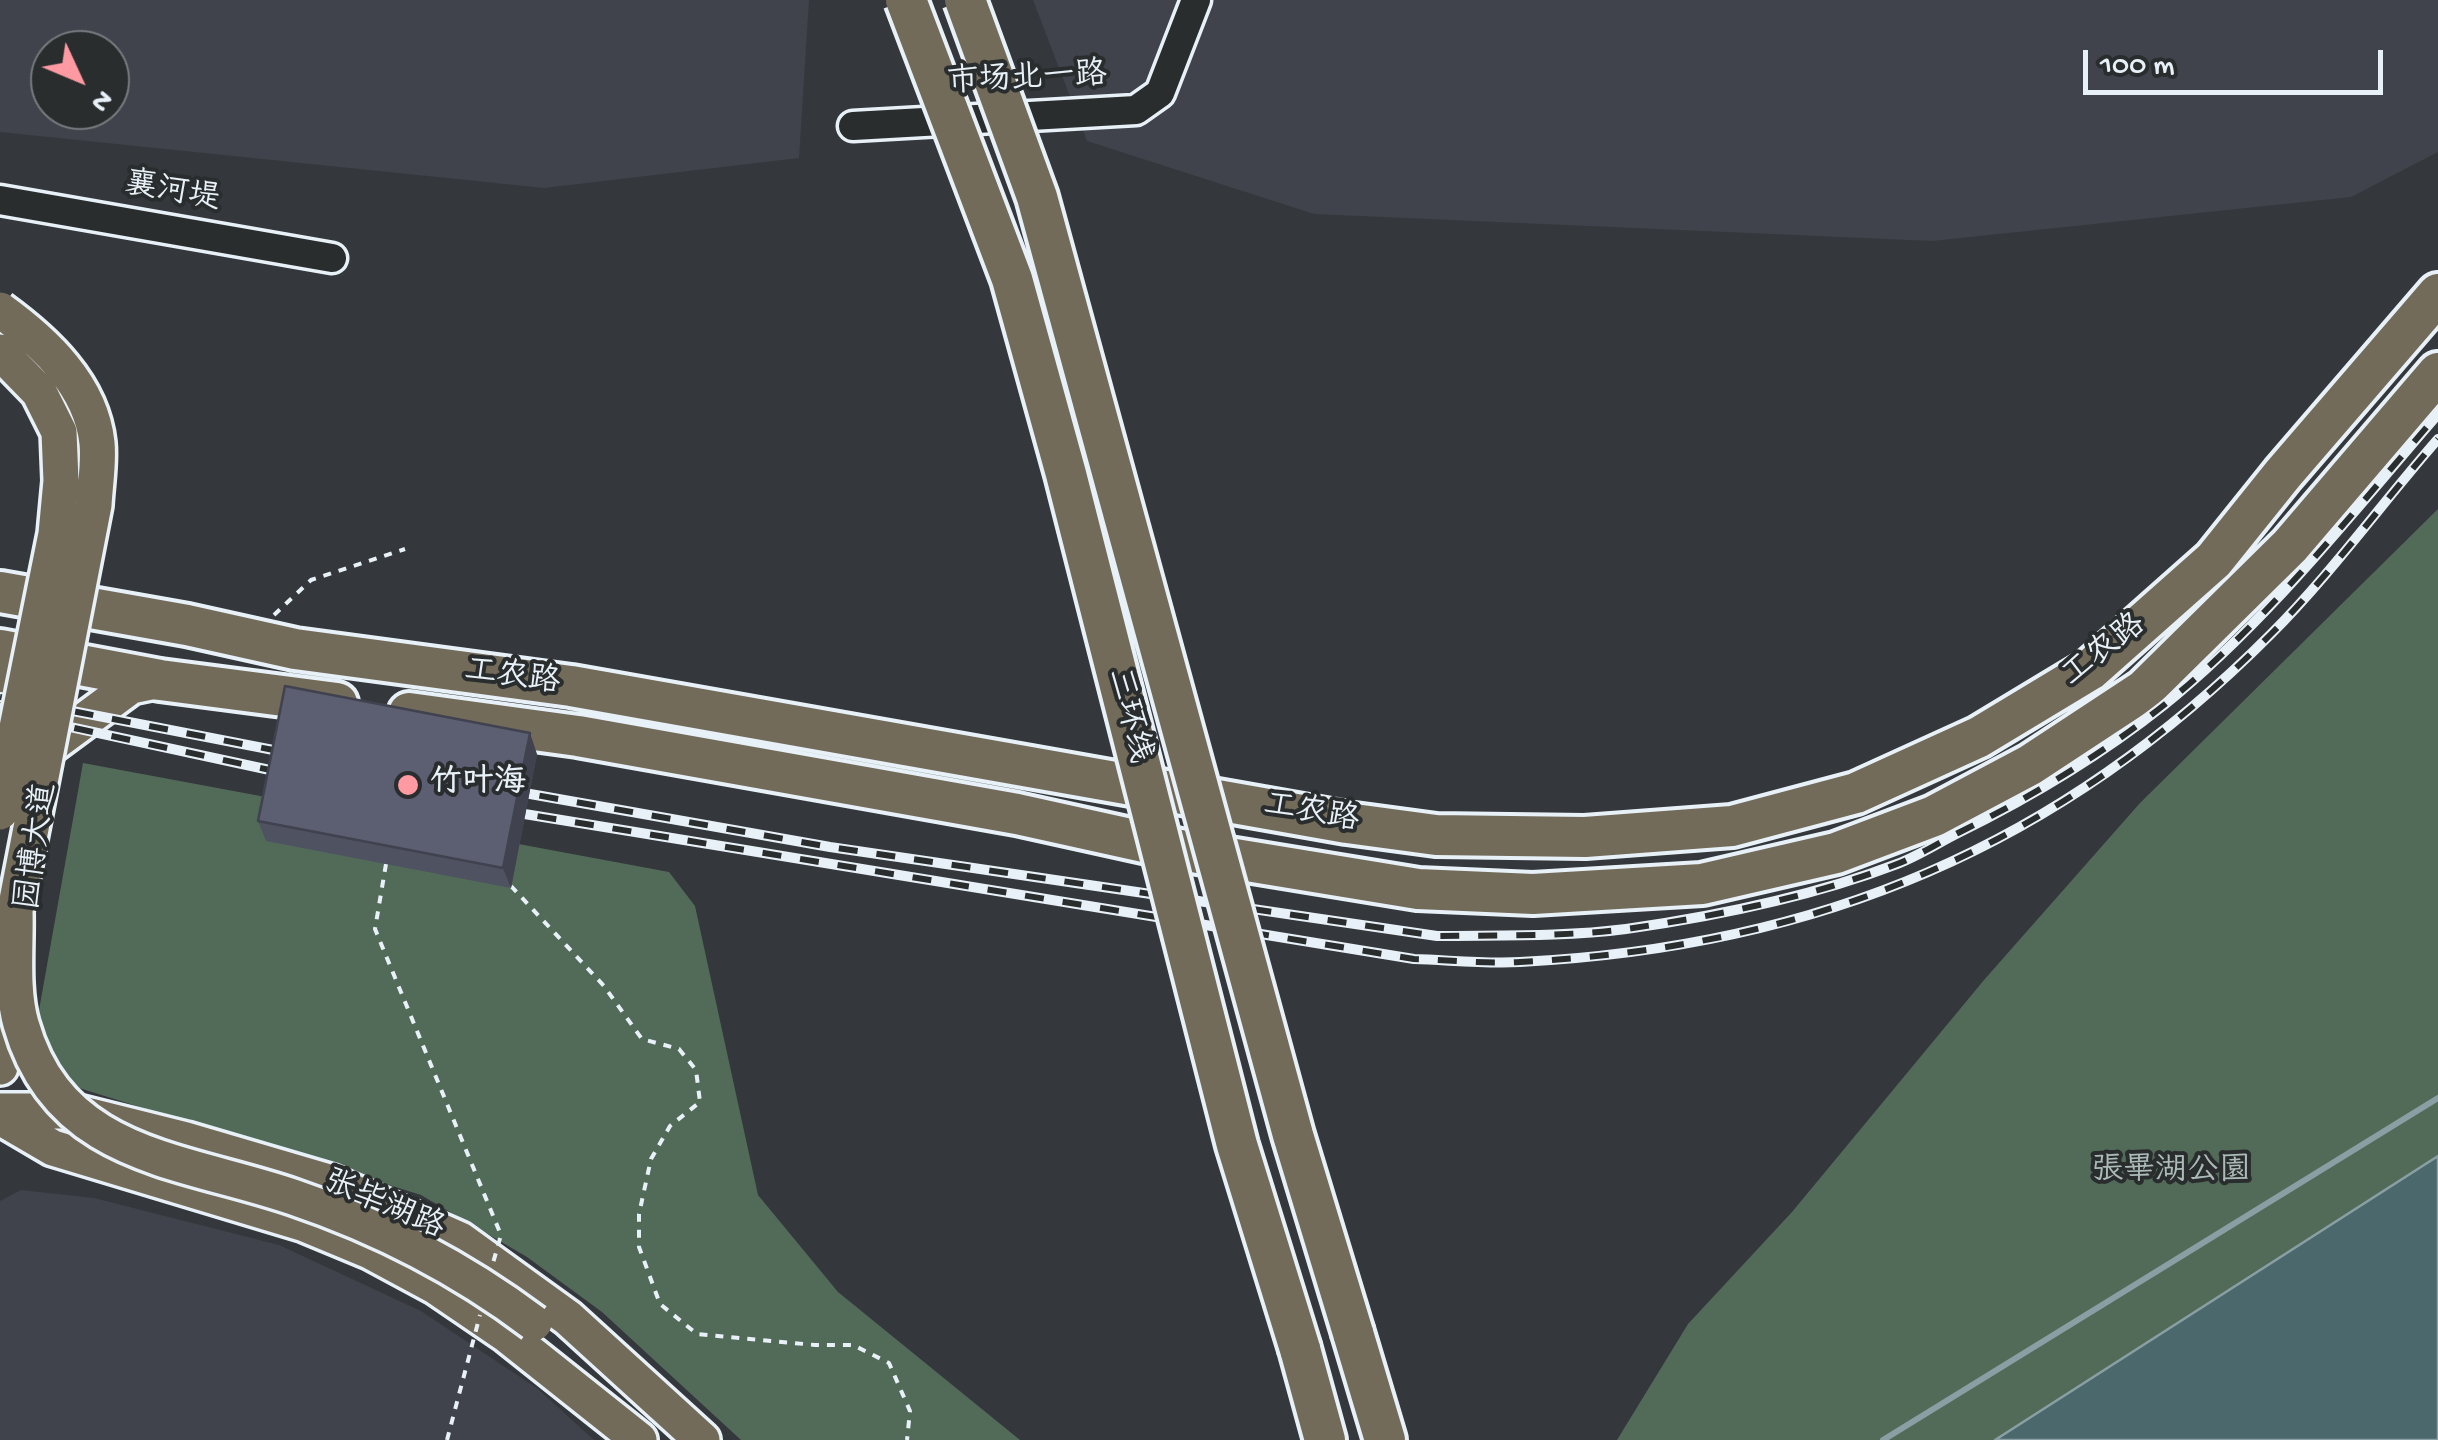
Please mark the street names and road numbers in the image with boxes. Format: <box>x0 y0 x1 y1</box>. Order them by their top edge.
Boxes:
street label: 市场北一路 <box>946 58 1108 104</box>
street label: 襄河堤 <box>121 167 223 221</box>
street label: 工农路 <box>2055 607 2155 697</box>
street label: 工农路 <box>462 653 562 705</box>
street label: 三环线 <box>1097 665 1157 767</box>
street label: 园博大道 <box>11 781 67 913</box>
street label: 工农路 <box>1260 788 1362 842</box>
street label: 张毕湖路 <box>317 1164 449 1250</box>

